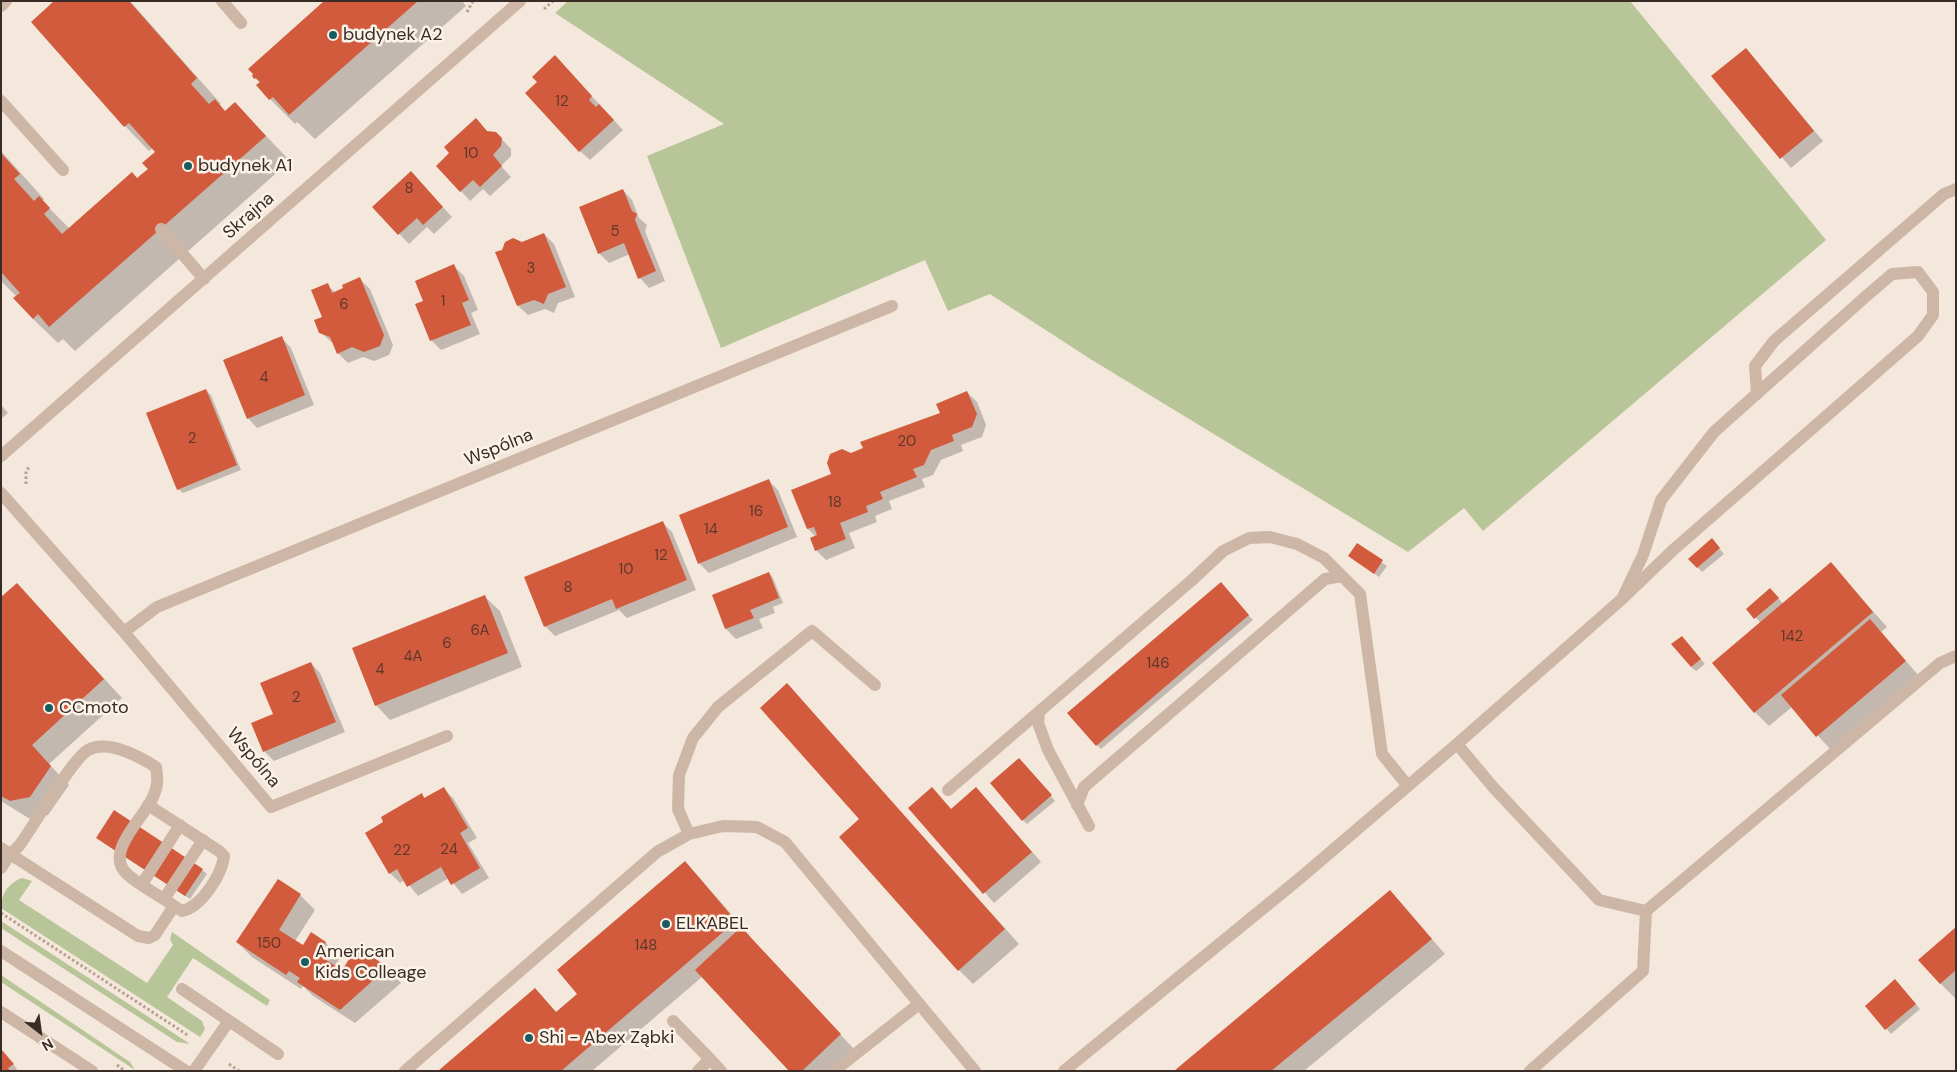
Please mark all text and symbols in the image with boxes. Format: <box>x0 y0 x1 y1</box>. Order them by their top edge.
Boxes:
place label: budynek A2 <box>343 24 443 46</box>
marker: budynek A2 <box>327 29 339 41</box>
house number: 12 <box>555 93 569 111</box>
house number: 10 <box>464 145 478 163</box>
place label: budynek A1 <box>198 155 292 177</box>
marker: budynek A1 <box>182 160 194 172</box>
house number: 8 <box>404 180 414 198</box>
street label: Skrajna <box>219 188 279 244</box>
house number: 5 <box>610 223 620 241</box>
house number: 3 <box>527 260 535 278</box>
house number: 1 <box>441 293 445 311</box>
house number: 6 <box>339 296 349 314</box>
house number: 4 <box>259 369 269 387</box>
street label: Wspólna <box>462 425 536 471</box>
house number: 2 <box>188 430 196 448</box>
house number: 20 <box>898 433 916 451</box>
house number: 18 <box>828 494 842 512</box>
house number: 16 <box>749 503 763 521</box>
house number: 14 <box>704 521 718 539</box>
house number: 12 <box>654 547 668 565</box>
house number: 10 <box>619 561 633 579</box>
house number: 8 <box>563 579 573 597</box>
house number: 6A <box>471 622 489 640</box>
house number: 142 <box>1781 628 1803 646</box>
house number: 6 <box>442 635 452 653</box>
house number: 4A <box>403 648 423 666</box>
house number: 146 <box>1146 655 1170 673</box>
house number: 4 <box>375 661 385 679</box>
house number: 2 <box>292 689 300 707</box>
place label: CCmoto <box>59 697 129 719</box>
marker: CCmoto <box>43 702 55 714</box>
street label: Wspólna <box>222 724 284 792</box>
house number: 24 <box>440 841 458 859</box>
house number: 22 <box>393 842 411 860</box>
place label: ELKABEL <box>676 913 749 935</box>
marker: ELKABEL <box>660 918 672 930</box>
house number: 150 <box>257 935 281 953</box>
house number: 148 <box>635 937 657 955</box>
place label: American Kids Colleage <box>315 941 426 984</box>
marker: American Kids Colleage <box>299 956 311 968</box>
north arrow <box>15 1007 65 1057</box>
place label: Shi - Abex Ząbki <box>539 1027 674 1049</box>
marker: Shi - Abex Ząbki <box>523 1032 535 1044</box>
text: N <box>39 1035 56 1055</box>

